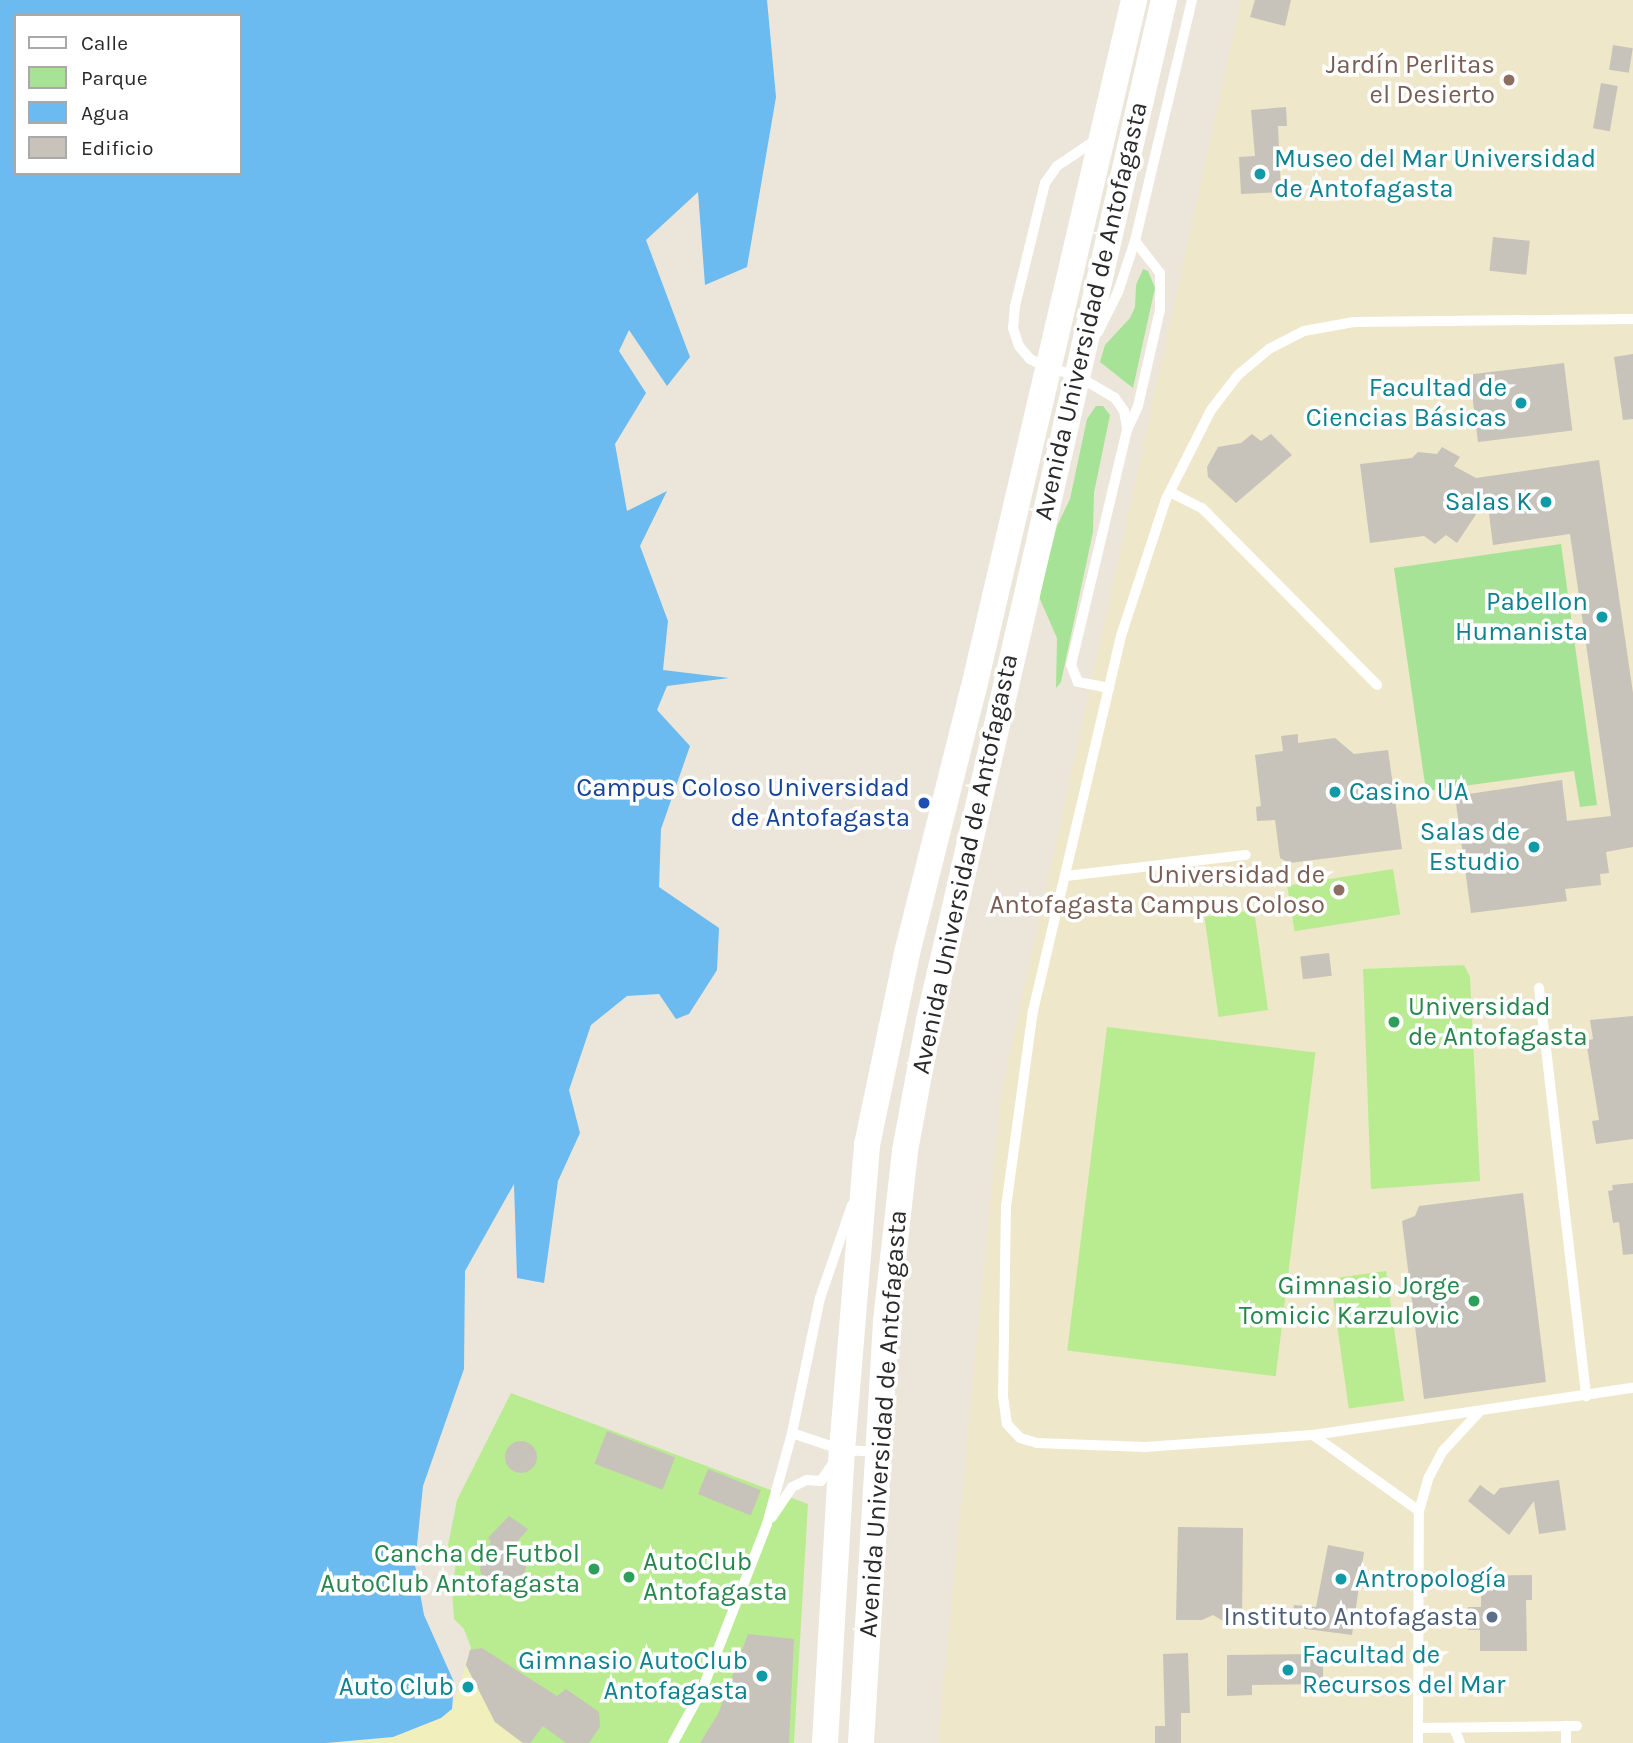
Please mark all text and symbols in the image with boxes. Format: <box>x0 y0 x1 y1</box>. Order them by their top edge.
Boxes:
legend <box>14 14 242 175</box>
text: Calle <box>81 31 128 55</box>
place label: Jardín Perlitas el Desierto <box>1326 49 1495 110</box>
text: Parque <box>81 66 148 90</box>
marker: Jardín Perlitas el Desierto <box>1501 72 1517 88</box>
street label: Avenida Universidad de Antofagasta <box>1028 99 1154 523</box>
text: Agua <box>81 101 129 125</box>
text: Edificio <box>81 136 154 160</box>
place label: Museo del Mar Universidad de Antofagasta <box>1274 143 1596 204</box>
marker: Museo del Mar Universidad de Antofagasta <box>1252 166 1268 182</box>
place label: Facultad de Ciencias Básicas <box>1306 372 1507 434</box>
marker: Facultad de Ciencias Básicas <box>1513 395 1529 411</box>
place label: Salas K <box>1445 486 1532 518</box>
marker: Salas K <box>1538 494 1554 510</box>
place label: Pabellon Humanista <box>1455 586 1588 648</box>
marker: Pabellon Humanista <box>1594 609 1610 625</box>
street label: Avenida Universidad de Antofagasta <box>905 651 1025 1077</box>
place label: Campus Coloso Universidad de Antofagasta <box>576 772 910 834</box>
place label: Casino UA <box>1349 776 1469 808</box>
marker: Casino UA <box>1327 784 1343 800</box>
marker: Campus Coloso Universidad de Antofagasta <box>916 795 932 811</box>
place label: Salas de Estudio <box>1420 816 1520 878</box>
marker: Salas de Estudio <box>1526 839 1542 855</box>
place label: Universidad de Antofagasta Campus Coloso <box>989 859 1325 920</box>
marker: Universidad de Antofagasta Campus Coloso <box>1331 882 1347 898</box>
place label: Universidad de Antofagasta <box>1408 991 1588 1052</box>
marker: Universidad de Antofagasta <box>1386 1014 1402 1030</box>
street label: Avenida Universidad de Antofagasta <box>852 1209 914 1639</box>
place label: Gimnasio Jorge Tomicic Karzulovic <box>1239 1270 1460 1332</box>
marker: Gimnasio Jorge Tomicic Karzulovic <box>1466 1293 1482 1309</box>
place label: Cancha de Futbol AutoClub Antofagasta <box>320 1538 580 1600</box>
place label: AutoClub Antofagasta <box>643 1546 788 1608</box>
marker: Cancha de Futbol AutoClub Antofagasta <box>586 1561 602 1577</box>
place label: Antropología <box>1355 1563 1507 1595</box>
marker: AutoClub Antofagasta <box>621 1569 637 1585</box>
marker: Antropología <box>1333 1571 1349 1587</box>
place label: Instituto Antofagasta <box>1224 1601 1478 1633</box>
marker: Instituto Antofagasta <box>1484 1609 1500 1625</box>
place label: Facultad de Recursos del Mar <box>1302 1639 1505 1700</box>
place label: Gimnasio AutoClub Antofagasta <box>518 1645 748 1706</box>
marker: Facultad de Recursos del Mar <box>1280 1662 1296 1678</box>
marker: Gimnasio AutoClub Antofagasta <box>754 1668 770 1684</box>
place label: Auto Club <box>339 1671 454 1703</box>
marker: Auto Club <box>460 1679 476 1695</box>

